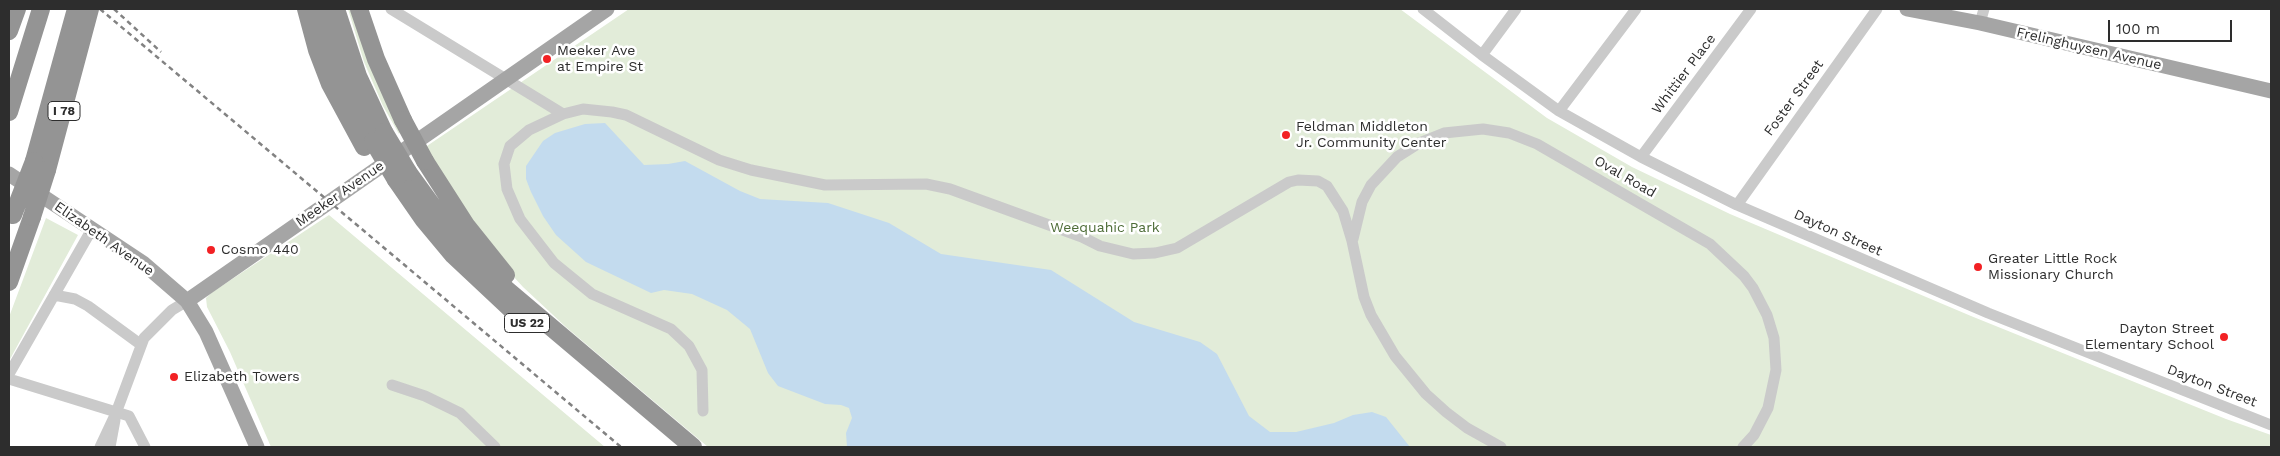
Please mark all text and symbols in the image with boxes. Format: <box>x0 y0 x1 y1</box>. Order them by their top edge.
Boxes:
scale bar <box>2110 10 2234 42</box>
text: 100 m <box>2116 20 2160 38</box>
street label: Frelinghuysen Avenue <box>2015 24 2163 74</box>
street label: Whittier Place <box>1649 31 1719 117</box>
place label: Meeker Ave at Empire St <box>557 43 643 75</box>
marker: Meeker Ave at Empire St <box>541 53 553 65</box>
street label: Foster Street <box>1761 57 1827 139</box>
road number: I 78 <box>48 102 80 120</box>
place label: Feldman Middleton Jr. Community Center <box>1296 119 1446 152</box>
marker: Feldman Middleton Jr. Community Center <box>1280 129 1292 141</box>
street label: Oval Road <box>1591 153 1659 201</box>
street label: Meeker Avenue <box>293 157 387 231</box>
street label: Elizabeth Avenue <box>51 198 157 280</box>
street label: Dayton Street <box>1791 206 1885 260</box>
park label: Weequahic Park <box>1050 220 1160 236</box>
place label: Cosmo 440 <box>221 242 299 258</box>
marker: Cosmo 440 <box>205 244 217 256</box>
place label: Greater Little Rock Missionary Church <box>1988 251 2117 284</box>
marker: Greater Little Rock Missionary Church <box>1972 261 1984 273</box>
road number: US 22 <box>504 314 550 332</box>
place label: Dayton Street Elementary School <box>2085 321 2214 354</box>
marker: Dayton Street Elementary School <box>2218 331 2230 343</box>
street label: Dayton Street <box>2165 361 2259 411</box>
place label: Elizabeth Towers <box>184 369 300 385</box>
marker: Elizabeth Towers <box>168 371 180 383</box>

